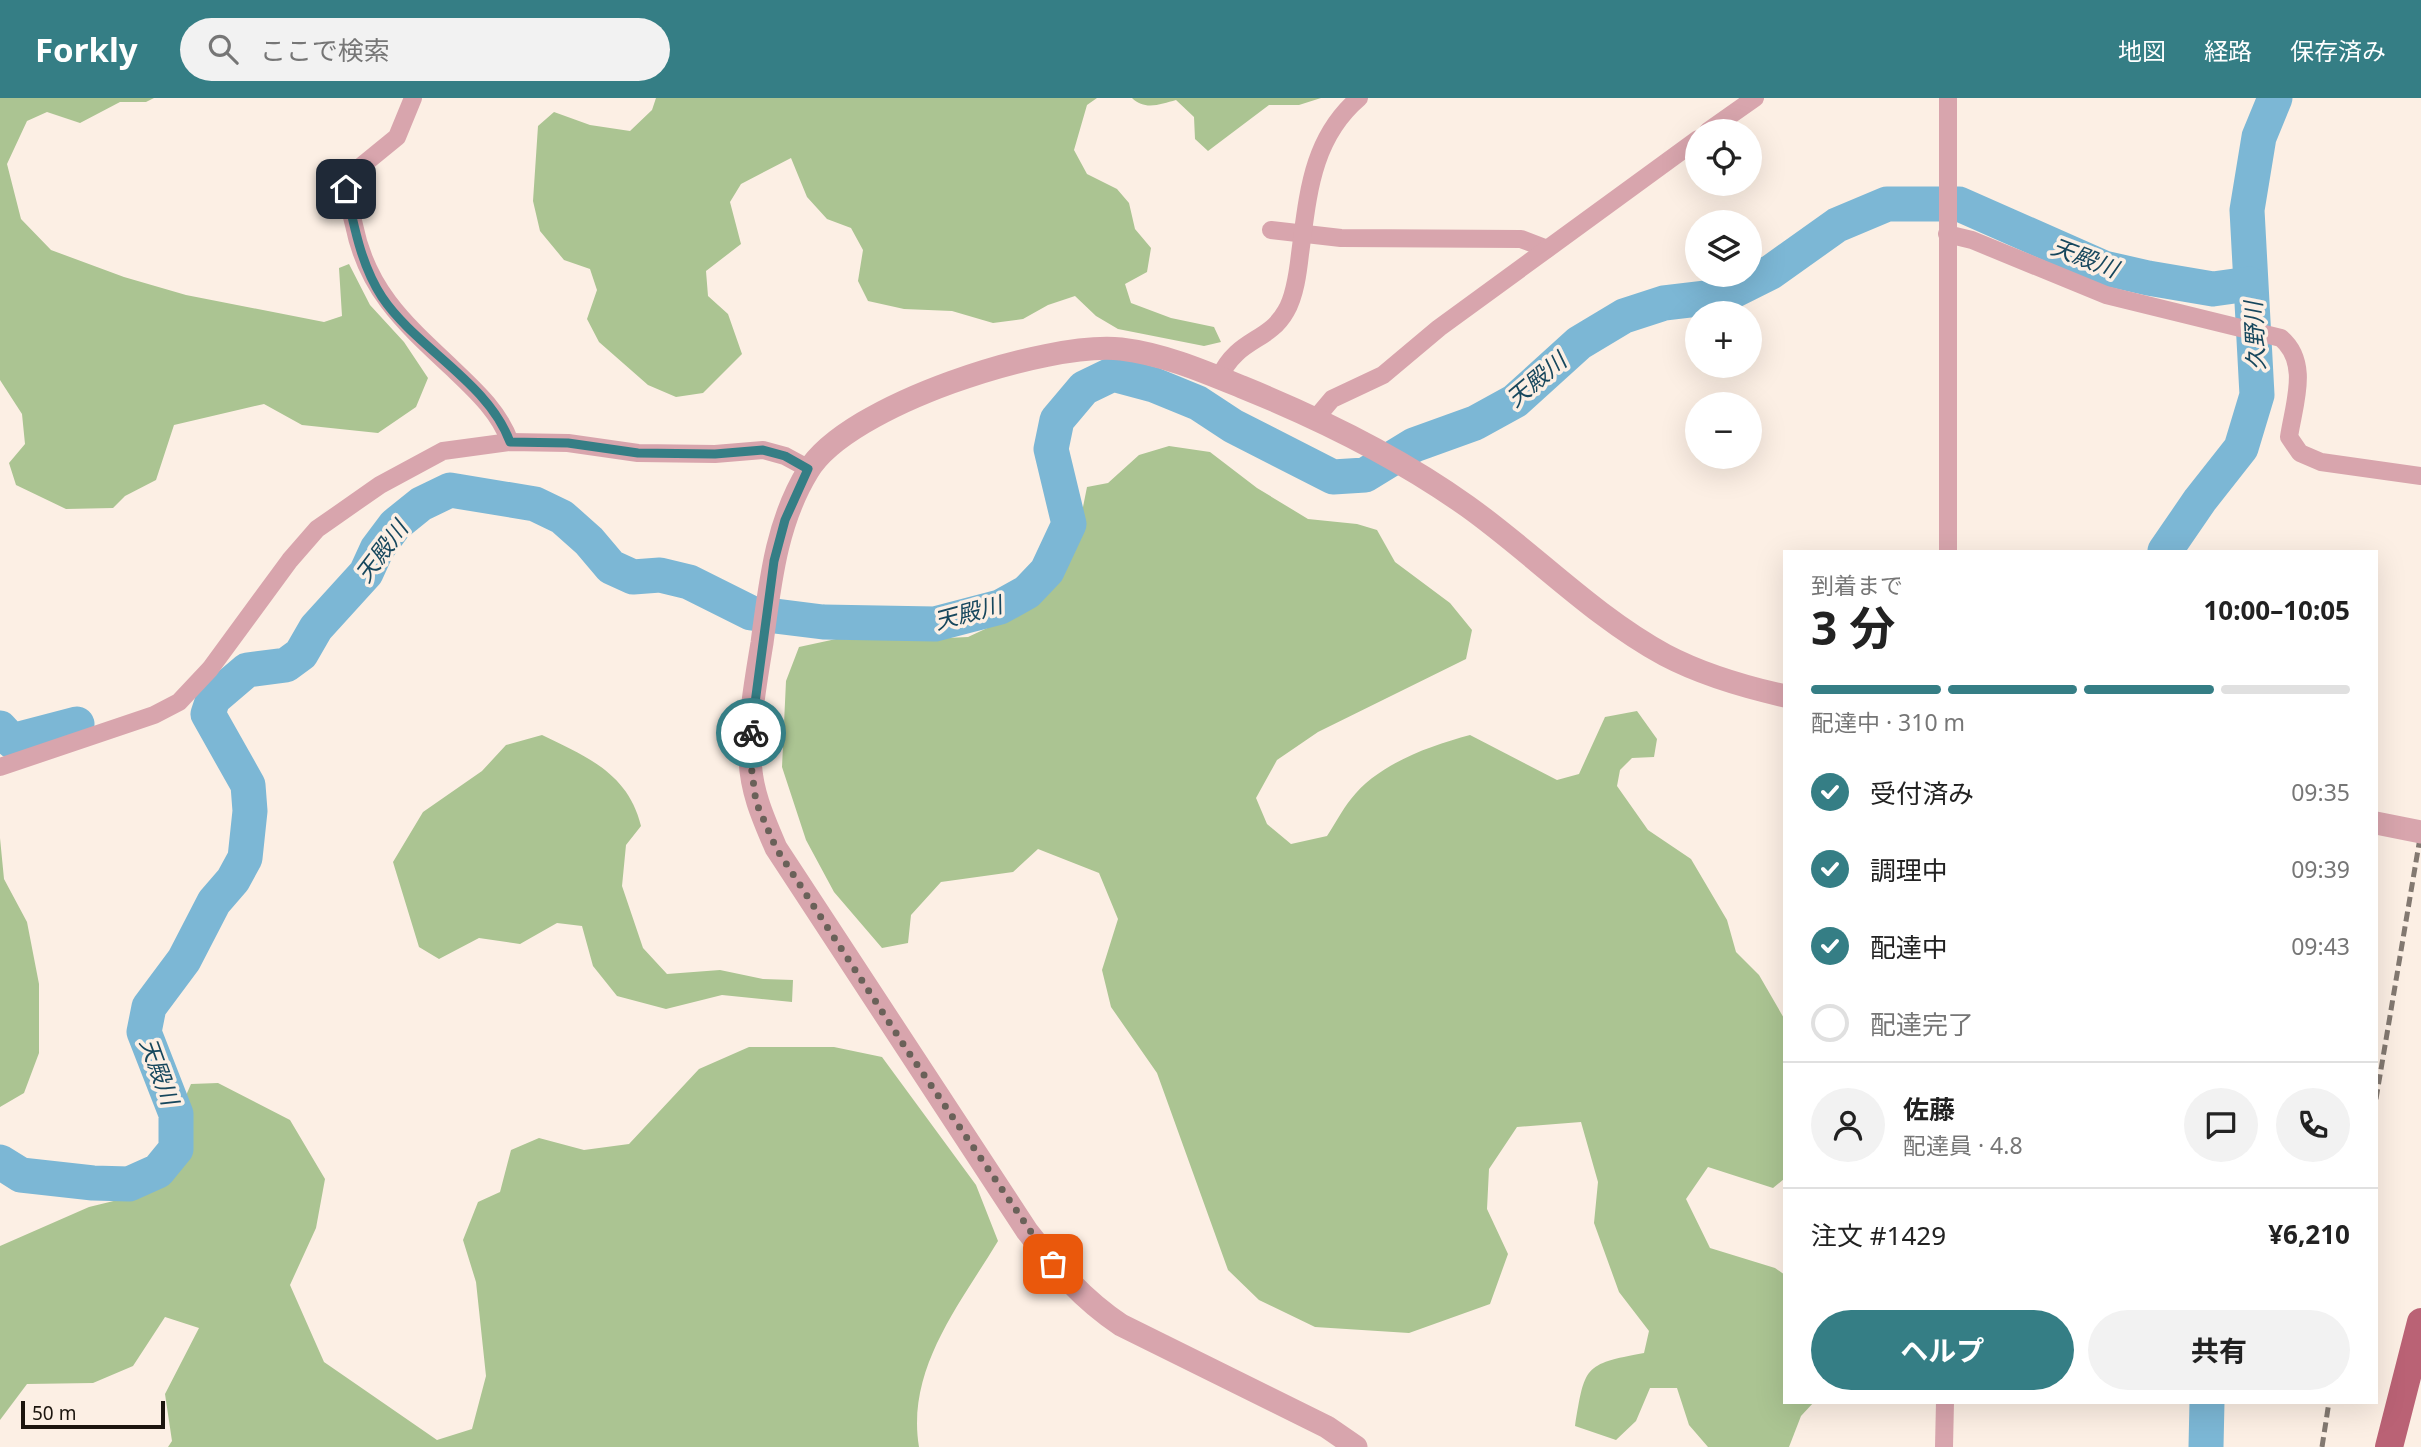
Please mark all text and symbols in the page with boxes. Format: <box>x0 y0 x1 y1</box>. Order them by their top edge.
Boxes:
search box <box>180 18 670 81</box>
text: Forkly <box>35 27 138 72</box>
icon: search <box>204 30 242 68</box>
text: ここで検索 <box>260 32 390 68</box>
text: 地図 <box>2118 34 2166 67</box>
text: 経路 <box>2204 34 2252 67</box>
text: 保存済み <box>2290 34 2386 67</box>
map controls <box>1685 119 1762 469</box>
button: locate <box>1685 119 1762 196</box>
pin <box>316 159 376 219</box>
icon: home <box>327 170 365 208</box>
button: layers <box>1685 210 1762 287</box>
water label: 天殿川 <box>2047 230 2126 285</box>
water label: 久野川 <box>2236 298 2272 371</box>
button: + <box>1685 301 1762 378</box>
water label: 天殿川 <box>1499 343 1575 413</box>
button: − <box>1685 392 1762 469</box>
water label: 天殿川 <box>347 511 416 588</box>
text: 到着まで <box>1811 569 1903 601</box>
water label: 天殿川 <box>931 587 1008 636</box>
text: 10:00–10:05 <box>2203 592 2350 628</box>
text: 3 分 <box>1811 596 1895 658</box>
courier <box>716 698 786 768</box>
text: 配達中 · 310 m <box>1811 706 1965 738</box>
icon: bike <box>732 714 770 752</box>
icon: check <box>1811 773 1849 811</box>
text: 受付済み <box>1870 775 1974 811</box>
text: 09:35 <box>2291 776 2350 808</box>
icon: check <box>1811 850 1849 888</box>
text: 調理中 <box>1870 852 1948 888</box>
text: 09:39 <box>2291 853 2350 885</box>
icon: check <box>1811 927 1849 965</box>
text: 配達中 <box>1870 929 1948 965</box>
text: 09:43 <box>2291 930 2350 962</box>
text: 配達完了 <box>1870 1006 1974 1042</box>
water label: 天殿川 <box>133 1033 188 1112</box>
button: person <box>1811 1088 1885 1162</box>
button: chat <box>2184 1088 2258 1162</box>
button: phone <box>2276 1088 2350 1162</box>
text: 佐藤 <box>1903 1091 1955 1127</box>
text: 配達員 · 4.8 <box>1903 1129 2023 1161</box>
text: ¥6,210 <box>2268 1216 2350 1252</box>
text: 注文 #1429 <box>1811 1217 1946 1253</box>
pin <box>1023 1234 1083 1294</box>
icon: bag <box>1034 1245 1072 1283</box>
button: ヘルプ <box>1811 1310 2074 1390</box>
button: 共有 <box>2088 1310 2350 1390</box>
scale bar <box>21 1398 164 1430</box>
text: 50 m <box>32 1400 76 1426</box>

